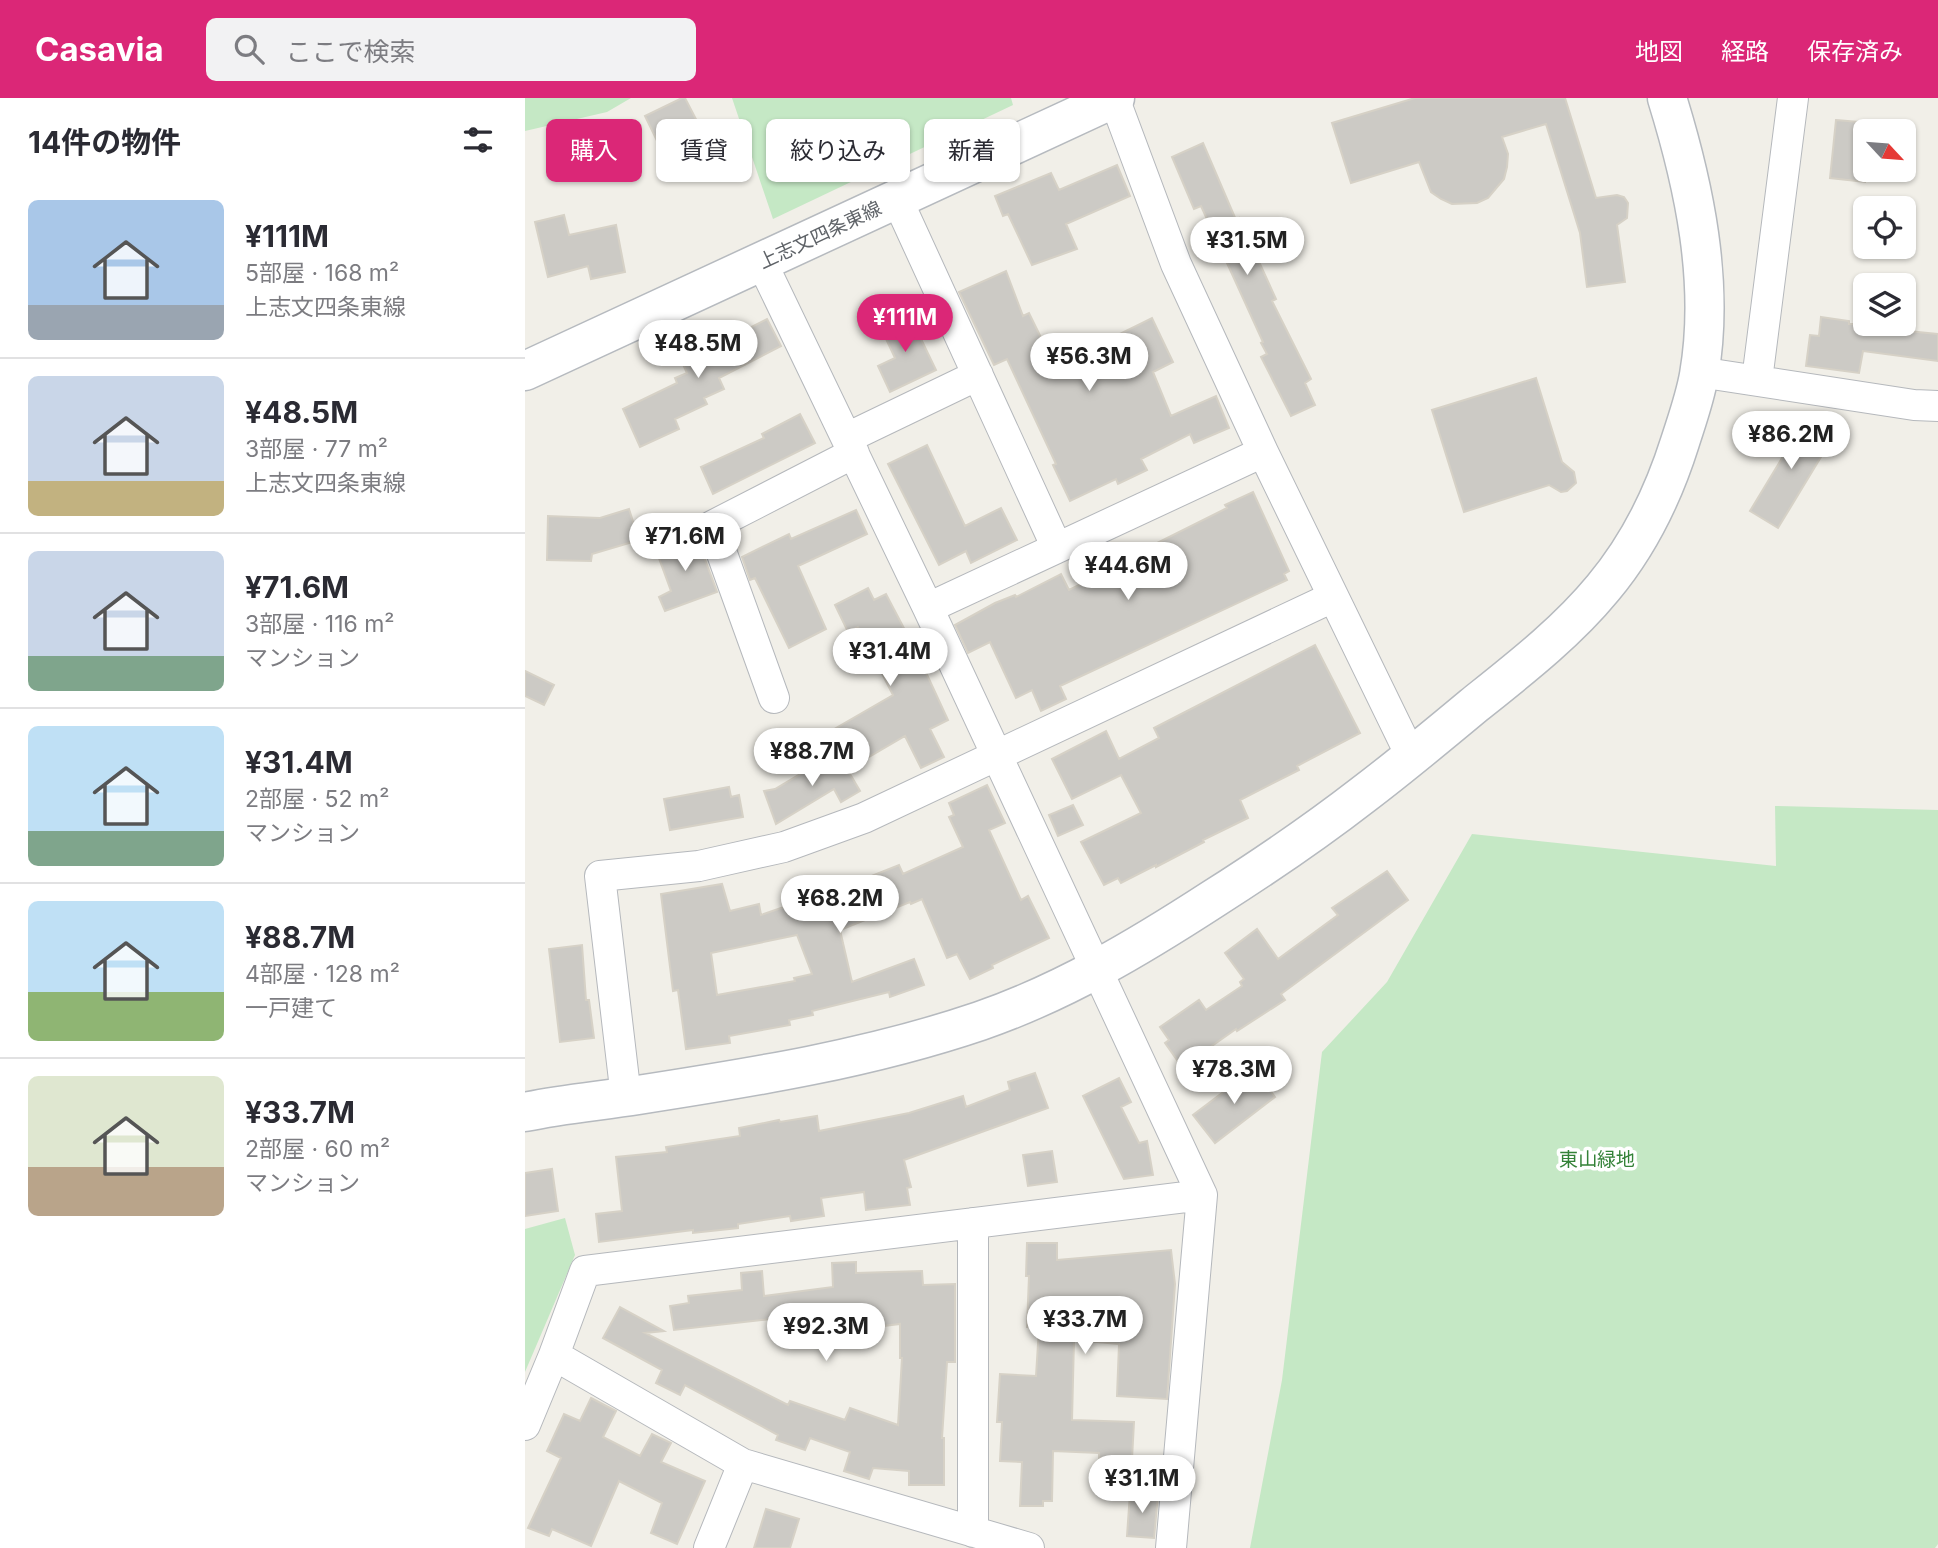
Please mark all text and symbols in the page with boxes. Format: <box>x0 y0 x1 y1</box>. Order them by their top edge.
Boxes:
search box <box>206 18 696 81</box>
text: Casavia <box>35 29 164 69</box>
icon: search <box>230 30 268 68</box>
text: ここで検索 <box>286 36 416 67</box>
text: 地図 <box>1635 37 1683 66</box>
text: 経路 <box>1721 37 1769 66</box>
text: 保存済み <box>1807 37 1903 66</box>
chip: 購入 <box>546 119 642 182</box>
chip: 賃貸 <box>656 119 752 182</box>
chip: 絞り込み <box>766 119 910 182</box>
chip: 新着 <box>924 119 1020 182</box>
north arrow <box>1853 119 1916 182</box>
map controls <box>1853 119 1916 336</box>
icon: filters <box>459 121 497 159</box>
text: 14件の物件 <box>28 124 181 160</box>
street label: 上志文四条東線 <box>755 196 885 274</box>
button: locate <box>1853 196 1916 259</box>
text: ¥111M <box>245 218 329 254</box>
pin: ¥31.5M <box>1190 218 1304 277</box>
text: ¥31.5M <box>1206 226 1288 254</box>
icon: home <box>84 228 168 312</box>
text: 5部屋 · 168 m² <box>245 259 399 287</box>
button: layers <box>1853 273 1916 336</box>
text: 上志文四条東線 <box>245 293 406 321</box>
pin: ¥111M <box>856 294 954 354</box>
text: ¥111M <box>873 303 937 331</box>
pin: ¥48.5M <box>641 320 755 380</box>
text: ¥48.5M <box>655 329 741 357</box>
pin: ¥56.3M <box>1032 334 1146 393</box>
text: ¥56.3M <box>1046 342 1132 370</box>
text: ¥48.5M <box>245 394 358 430</box>
icon: home <box>84 404 168 488</box>
pin: ¥86.2M <box>1734 412 1848 471</box>
text: ¥86.2M <box>1748 420 1834 448</box>
text: 3部屋 · 77 m² <box>245 435 388 463</box>
text: 上志文四条東線 <box>245 469 406 497</box>
pin: ¥71.6M <box>628 514 742 573</box>
text: ¥71.6M <box>645 522 725 550</box>
pin: ¥44.6M <box>1071 542 1185 602</box>
text: ¥44.6M <box>1085 551 1171 579</box>
text: ¥71.6M <box>245 569 349 605</box>
icon: home <box>84 579 168 663</box>
text: 3部屋 · 116 m² <box>245 610 395 638</box>
pin: ¥31.4M <box>833 628 947 688</box>
text: ¥31.4M <box>849 637 931 665</box>
text: マンション <box>245 644 360 672</box>
pin: ¥88.7M <box>755 728 869 788</box>
text: ¥88.7M <box>770 737 854 765</box>
text: ¥31.4M <box>245 744 353 780</box>
icon: home <box>84 754 168 838</box>
text: 2部屋 · 52 m² <box>245 785 389 813</box>
text: マンション <box>245 819 360 847</box>
pin: ¥68.2M <box>783 876 897 935</box>
text: ¥68.2M <box>797 884 883 912</box>
text: ¥88.7M <box>245 919 355 955</box>
icon: home <box>84 929 168 1013</box>
text: 4部屋 · 128 m² <box>245 960 400 988</box>
text: 一戸建て <box>245 994 337 1022</box>
pin: ¥78.3M <box>1177 1046 1291 1106</box>
text: ¥78.3M <box>1192 1055 1276 1083</box>
text: ¥33.7M <box>245 1094 355 1130</box>
icon: home <box>84 1104 168 1188</box>
text: 2部屋 · 60 m² <box>245 1135 390 1163</box>
park label: 東山緑地 <box>1559 1148 1635 1171</box>
text: マンション <box>245 1169 360 1197</box>
pin: ¥33.7M <box>1028 1296 1142 1356</box>
pin: ¥92.3M <box>769 1304 883 1363</box>
text: ¥33.7M <box>1043 1305 1127 1333</box>
text: ¥92.3M <box>783 1312 869 1340</box>
pin: ¥31.1M <box>1085 1456 1199 1515</box>
text: ¥31.1M <box>1105 1464 1179 1492</box>

